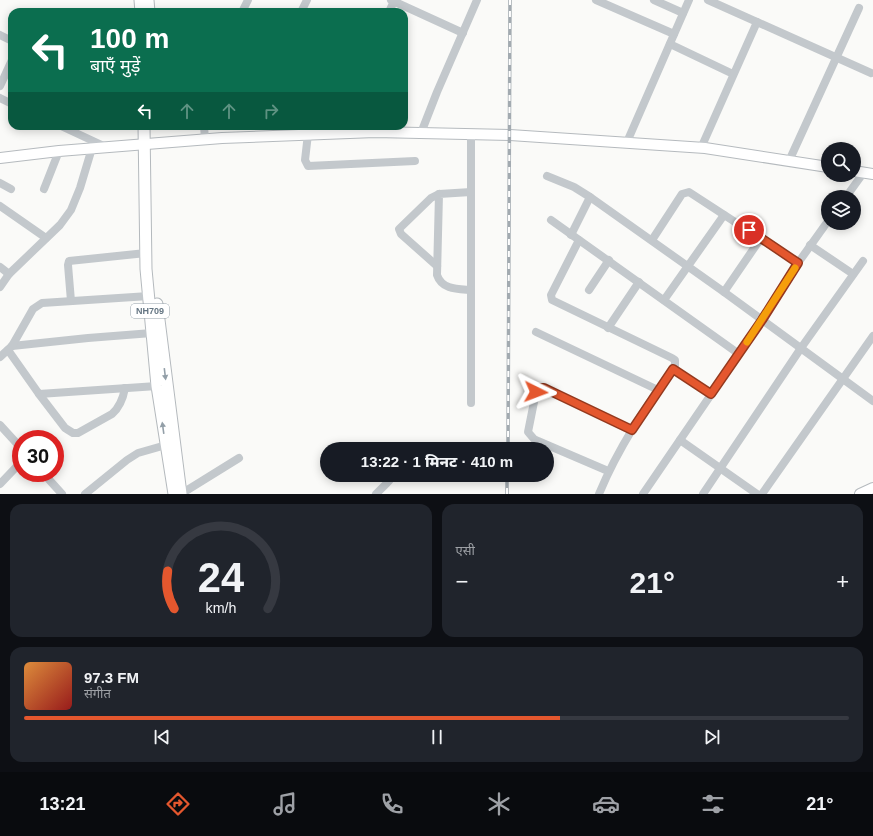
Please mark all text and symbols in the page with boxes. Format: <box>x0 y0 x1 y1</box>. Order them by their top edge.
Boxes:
text: 100 m <box>90 23 169 54</box>
icon: left <box>24 24 76 76</box>
text: बाएँ मुड़ें <box>90 56 140 76</box>
icon: left <box>134 100 156 122</box>
icon: ahead <box>176 100 198 122</box>
icon: ahead <box>218 100 240 122</box>
icon: right <box>260 100 282 122</box>
map controls <box>821 142 861 230</box>
button: search <box>821 142 861 182</box>
button: layers <box>821 190 861 230</box>
pin <box>732 213 766 247</box>
icon: arrive <box>738 219 760 241</box>
road number: NH709 <box>131 304 169 318</box>
one-way arrow <box>162 368 168 380</box>
position arrow <box>515 371 557 413</box>
one-way arrow <box>160 422 166 434</box>
speed limit sign: 30 <box>12 430 64 482</box>
text: 13:22 · 1 मिनट · 410 m <box>361 453 513 470</box>
text: एसी <box>456 543 475 558</box>
text: 24 <box>198 553 244 600</box>
text: 21° <box>630 566 675 599</box>
text: − <box>456 569 468 594</box>
text: + <box>836 569 849 594</box>
text: km/h <box>205 599 236 615</box>
text: 97.3 FM <box>84 669 139 686</box>
text: संगीत <box>84 686 111 701</box>
icon: previous <box>151 726 173 748</box>
icon: pause <box>426 726 448 748</box>
icon: next <box>701 726 723 748</box>
icon: directions <box>164 790 192 818</box>
icon: music <box>271 790 299 818</box>
icon: phone <box>378 790 406 818</box>
icon: climate <box>485 790 513 818</box>
icon: car <box>592 790 620 818</box>
icon: filters <box>699 790 727 818</box>
text: 13:21 <box>39 794 86 814</box>
text: 21° <box>806 794 833 814</box>

